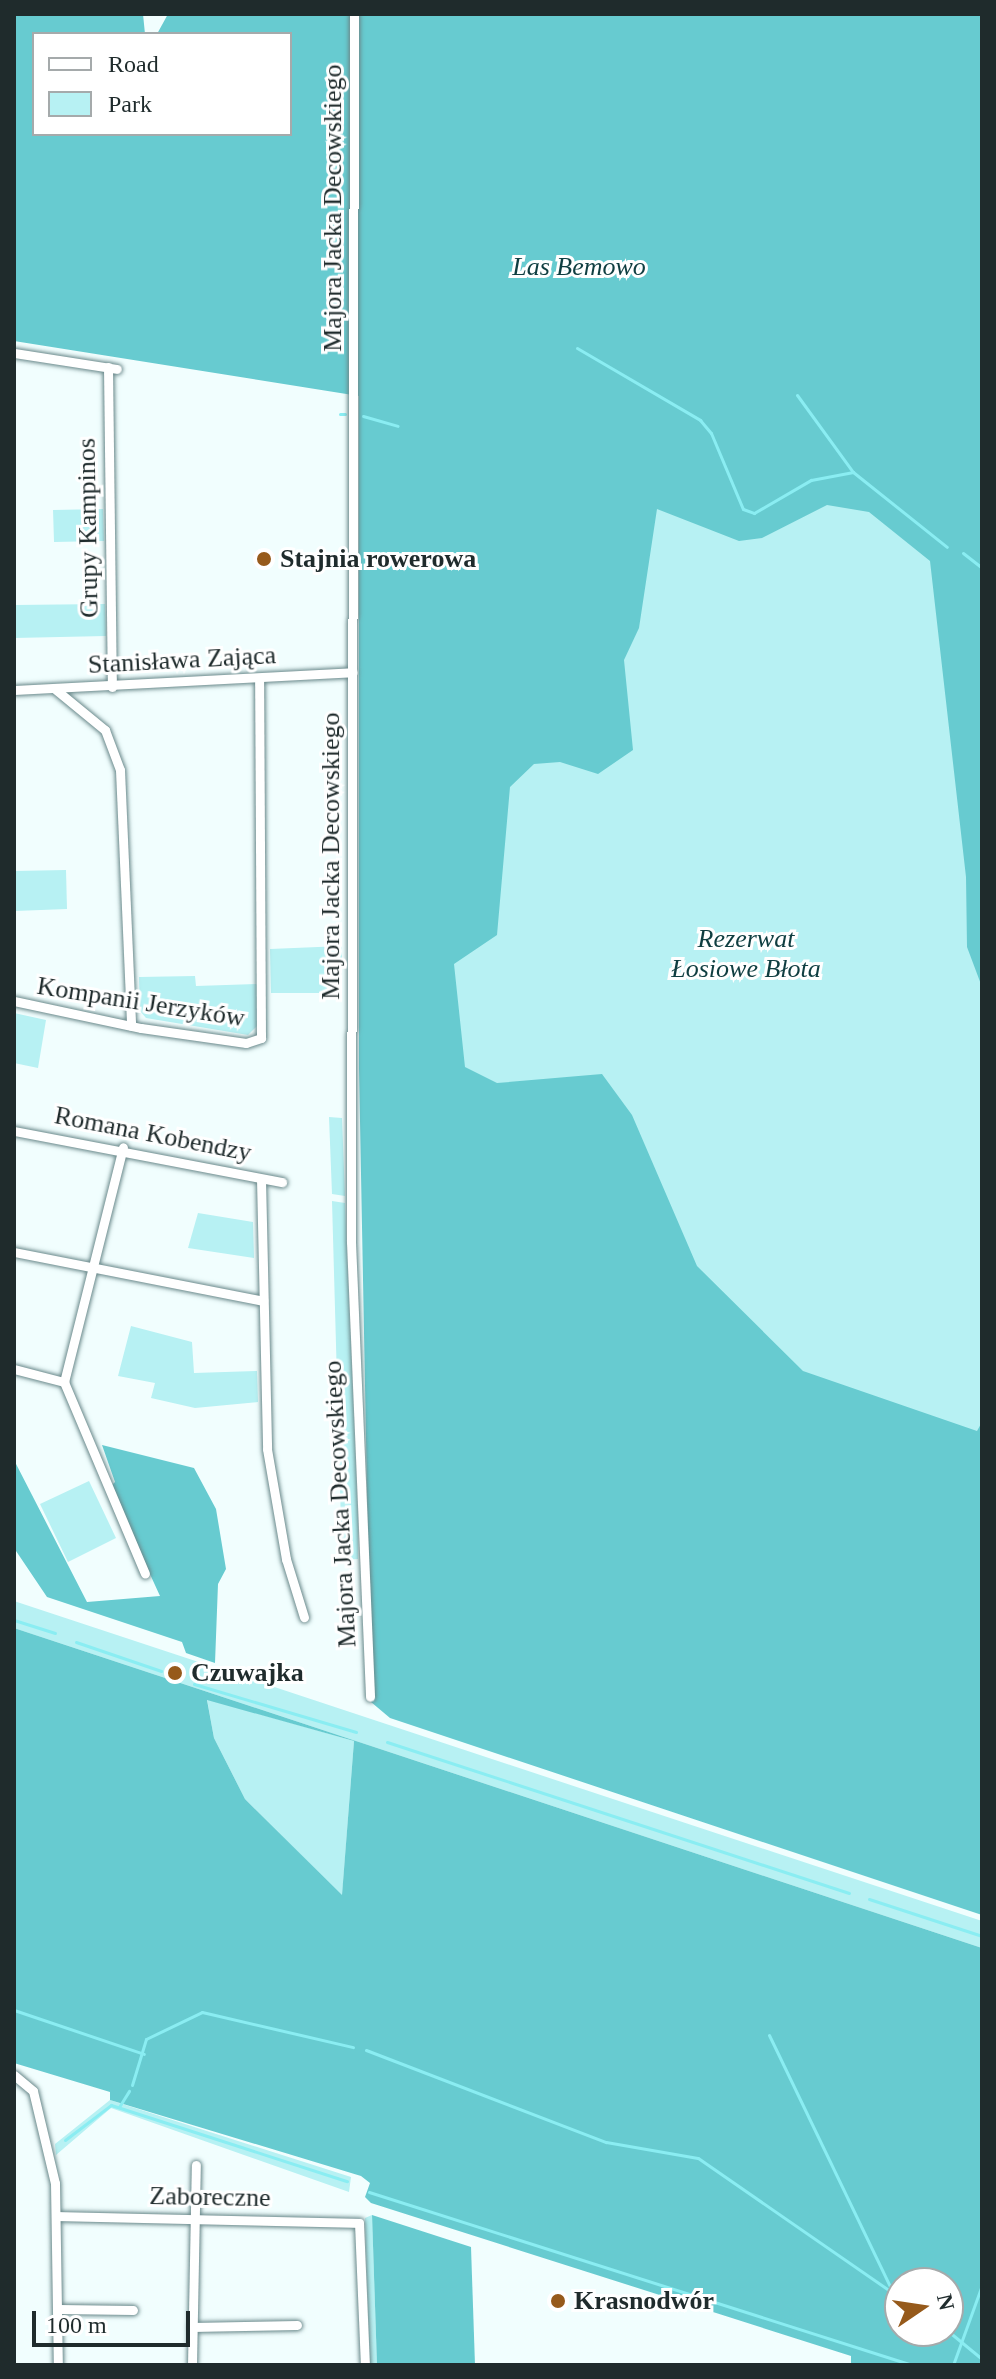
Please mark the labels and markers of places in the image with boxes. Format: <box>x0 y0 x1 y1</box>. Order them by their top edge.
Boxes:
place label: Stajnia rowerowa <box>280 543 476 575</box>
marker: Stajnia rowerowa <box>255 550 273 568</box>
place label: Czuwajka <box>191 1657 304 1689</box>
marker: Czuwajka <box>166 1664 184 1682</box>
place label: Krasnodwór <box>574 2285 714 2317</box>
marker: Krasnodwór <box>549 2292 567 2310</box>

